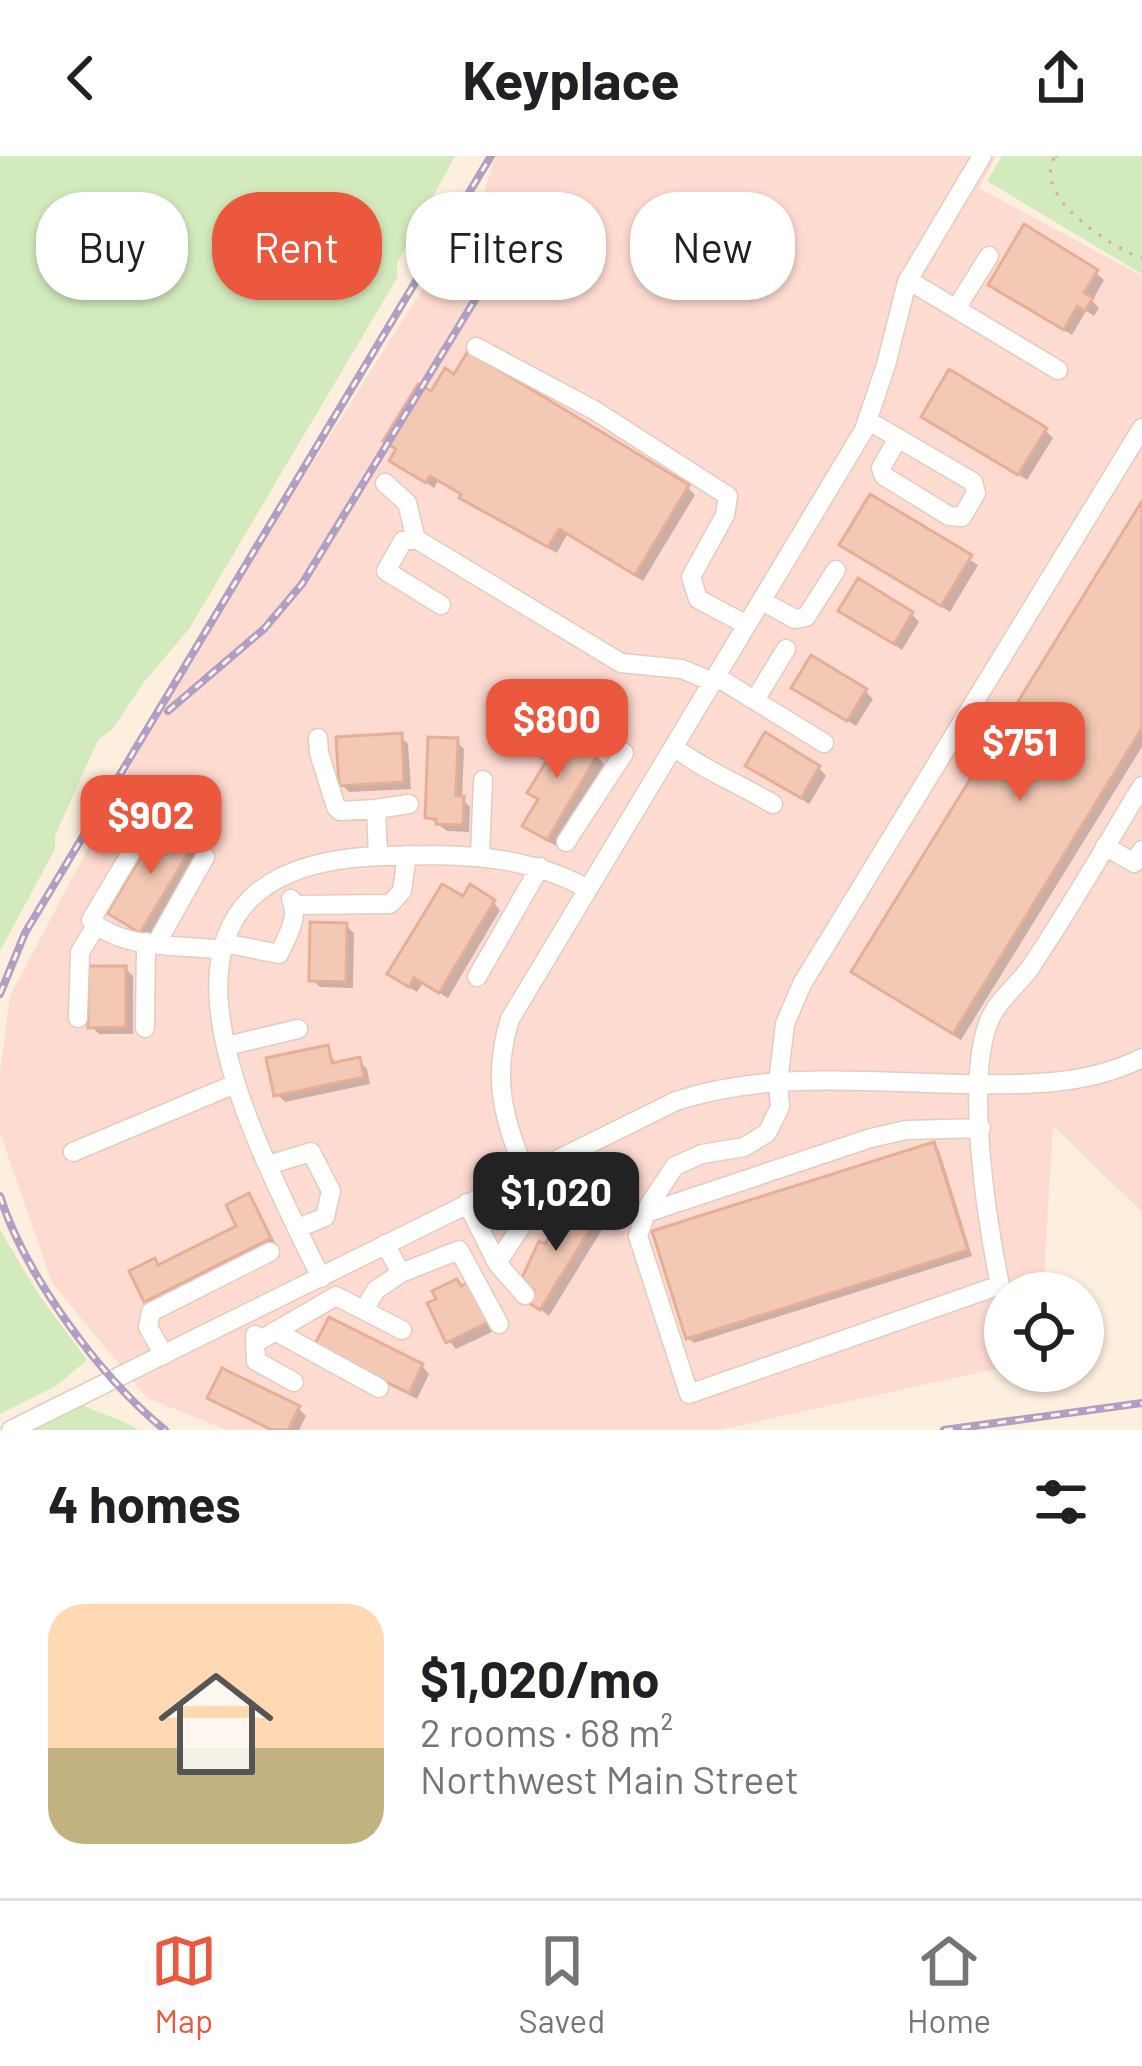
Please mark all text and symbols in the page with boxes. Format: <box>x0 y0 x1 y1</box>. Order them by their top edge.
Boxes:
icon: back <box>48 45 114 111</box>
icon: share <box>1028 45 1094 111</box>
text: Keyplace <box>462 46 680 111</box>
chip: Buy <box>36 192 188 300</box>
chip: Rent <box>212 192 382 300</box>
chip: Filters <box>406 192 606 300</box>
chip: New <box>630 192 795 300</box>
pin: $800 <box>486 679 628 781</box>
text: $800 <box>513 694 601 741</box>
pin: $751 <box>949 702 1091 804</box>
text: $751 <box>982 717 1058 764</box>
pin: $902 <box>80 775 222 877</box>
text: $902 <box>107 790 195 837</box>
pin: $1,020 <box>458 1152 654 1254</box>
text: $1,020 <box>500 1167 612 1214</box>
map controls <box>984 1272 1104 1392</box>
button: locate <box>984 1272 1104 1392</box>
icon: filters <box>1028 1469 1094 1535</box>
text: 4 homes <box>48 1472 241 1533</box>
text: $1,020/mo <box>420 1647 660 1708</box>
icon: home <box>144 1652 288 1796</box>
text: 2 rooms · 68 m² <box>420 1708 673 1755</box>
text: Northwest Main Street <box>420 1755 799 1802</box>
tab: Map <box>151 1928 217 2040</box>
tab: Saved <box>519 1928 605 2040</box>
tab: Home <box>907 1928 991 2040</box>

